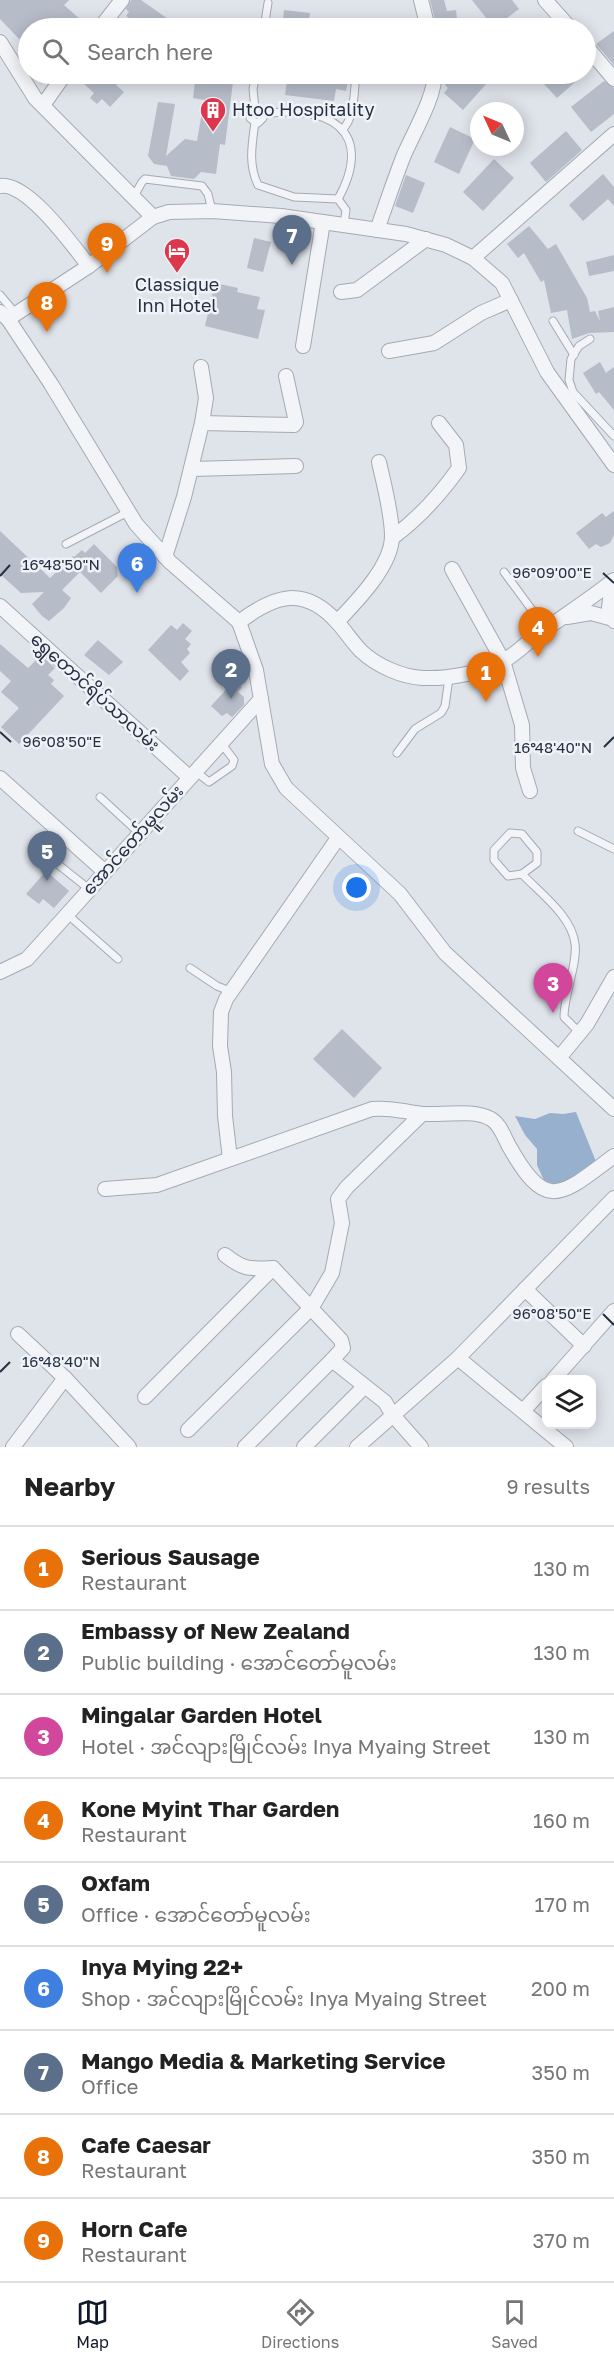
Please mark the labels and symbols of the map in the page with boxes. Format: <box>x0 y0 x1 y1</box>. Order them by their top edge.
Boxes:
building icon: Htoo Hospitality <box>198 95 228 133</box>
place label: Htoo Hospitality <box>232 98 375 120</box>
north arrow <box>470 102 524 156</box>
pin: 7 <box>272 216 312 265</box>
pin: 9 <box>88 224 126 273</box>
hotel icon: Classique Inn Hotel <box>162 236 192 274</box>
place label: Classique Inn Hotel <box>135 273 219 316</box>
pin: 8 <box>28 282 66 332</box>
pin: 6 <box>118 544 156 593</box>
text: 16°48'50"N <box>22 555 100 573</box>
text: 96°09'00"E <box>512 563 592 581</box>
pin: 4 <box>518 608 558 657</box>
street label: ရွှေတောင်ရိပ်သာလမ်း <box>23 626 166 759</box>
pin: 2 <box>212 650 250 699</box>
pin: 1 <box>466 652 506 702</box>
text: 96°08'50"E <box>23 732 101 750</box>
text: 16°48'40"N <box>514 738 592 756</box>
street label: အောင်တော်မူလမ်း <box>76 779 191 902</box>
pin: 5 <box>28 832 66 881</box>
your location <box>342 873 371 902</box>
pin: 3 <box>534 964 572 1013</box>
text: 96°08'50"E <box>513 1304 591 1322</box>
text: 16°48'40"N <box>22 1352 100 1370</box>

